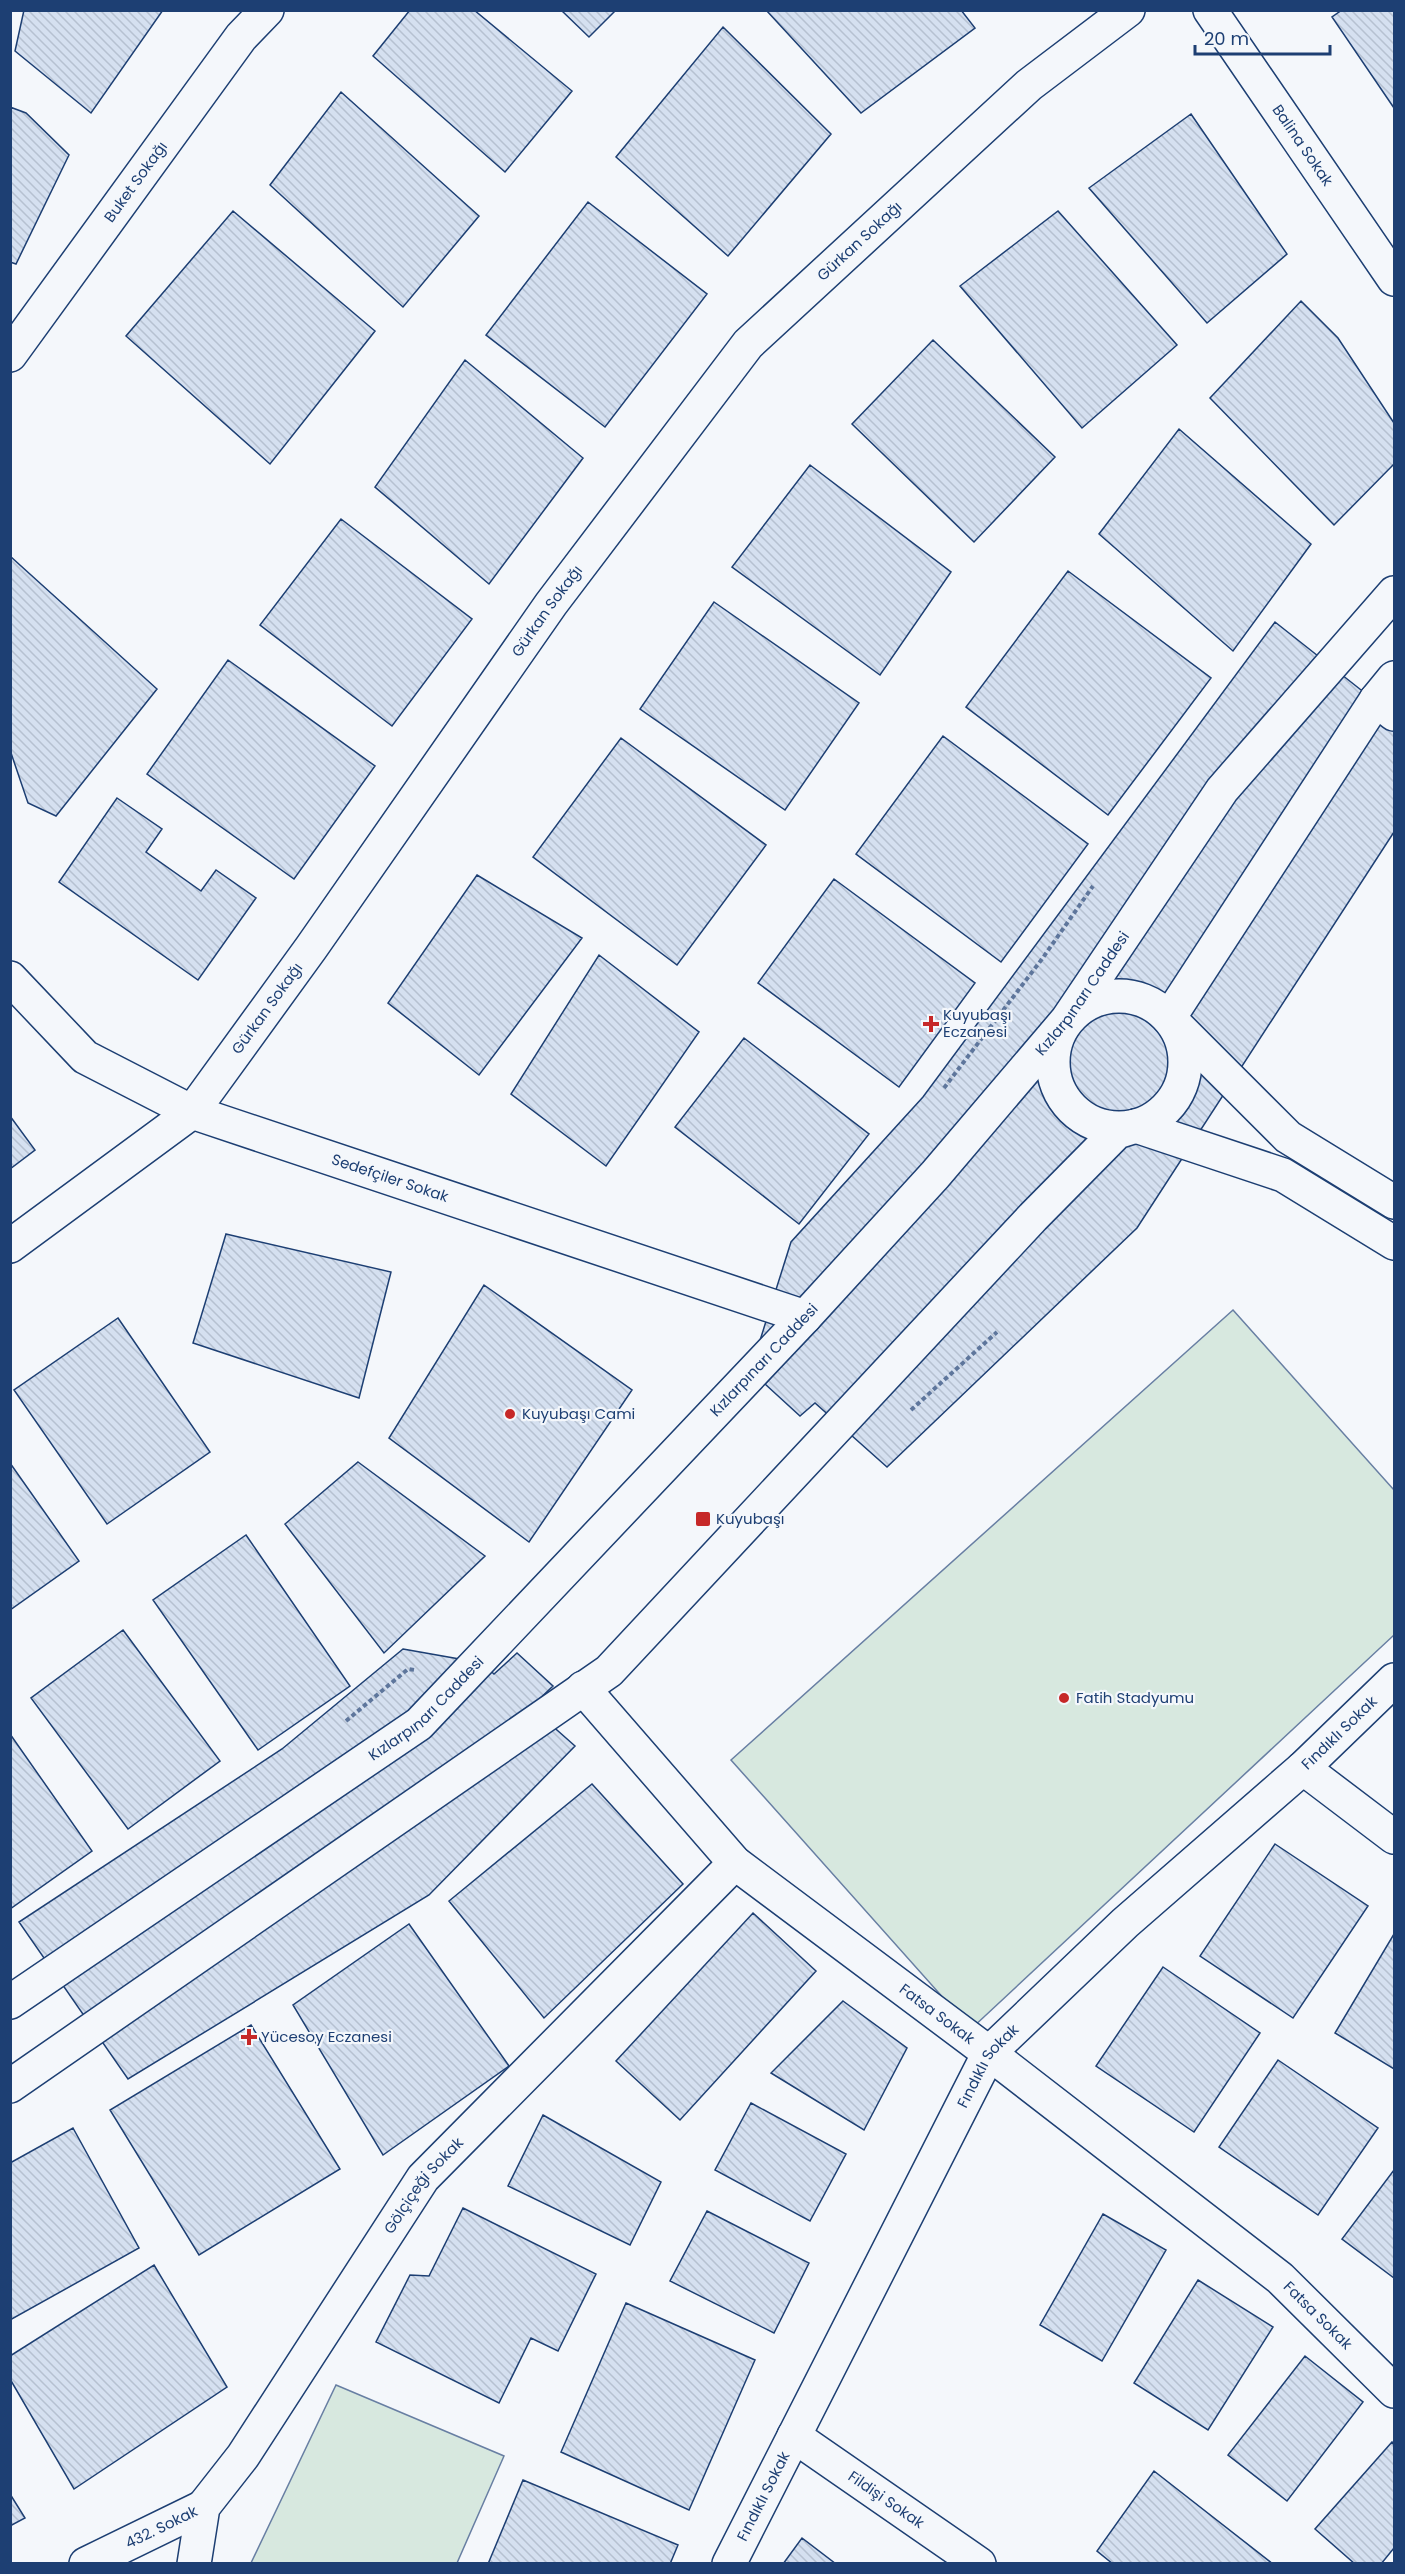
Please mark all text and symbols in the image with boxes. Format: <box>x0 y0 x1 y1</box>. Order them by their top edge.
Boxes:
scale bar <box>1195 18 1330 56</box>
text: 20 m <box>1204 26 1249 51</box>
street label: Balina Sokak <box>1268 100 1339 190</box>
street label: Buket Sokağı <box>99 137 172 226</box>
street label: Gürkan Sokağı <box>812 196 906 285</box>
street label: Gürkan Sokağı <box>506 561 587 661</box>
street label: Kızlarpınarı Caddesi <box>1030 927 1134 1060</box>
street label: Gürkan Sokağı <box>226 958 307 1058</box>
place label: Kuyubaşı Eczanesi <box>943 1004 1011 1042</box>
marker: Kuyubaşı Eczanesi <box>924 1017 938 1031</box>
street label: Sedefçiler Sokak <box>329 1148 452 1207</box>
street label: Kızlarpınarı Caddesi <box>705 1299 822 1421</box>
place label: Kuyubaşı Cami <box>522 1403 635 1424</box>
marker: Kuyubaşı Cami <box>503 1407 517 1421</box>
place label: Kuyubaşı <box>716 1508 784 1529</box>
marker: Kuyubaşı <box>694 1510 712 1528</box>
street label: Kızlarpınarı Caddesi <box>364 1651 488 1765</box>
place label: Fatih Stadyumu <box>1076 1687 1194 1708</box>
marker: Fatih Stadyumu <box>1057 1691 1071 1705</box>
street label: Fındıklı Sokak <box>1296 1691 1382 1774</box>
street label: Fatsa Sokak <box>895 1979 979 2049</box>
street label: Fındıklı Sokak <box>952 2019 1023 2111</box>
place label: Yücesoy Eczanesi <box>261 2026 392 2047</box>
marker: Yücesoy Eczanesi <box>242 2030 256 2044</box>
street label: Gölçiçeği Sokak <box>379 2132 468 2238</box>
street label: Fatsa Sokak <box>1279 2276 1357 2354</box>
street label: Fındıklı Sokak <box>731 2447 795 2544</box>
street label: Fildişi Sokak <box>844 2466 929 2533</box>
street label: 432. Sokak <box>122 2500 201 2553</box>

